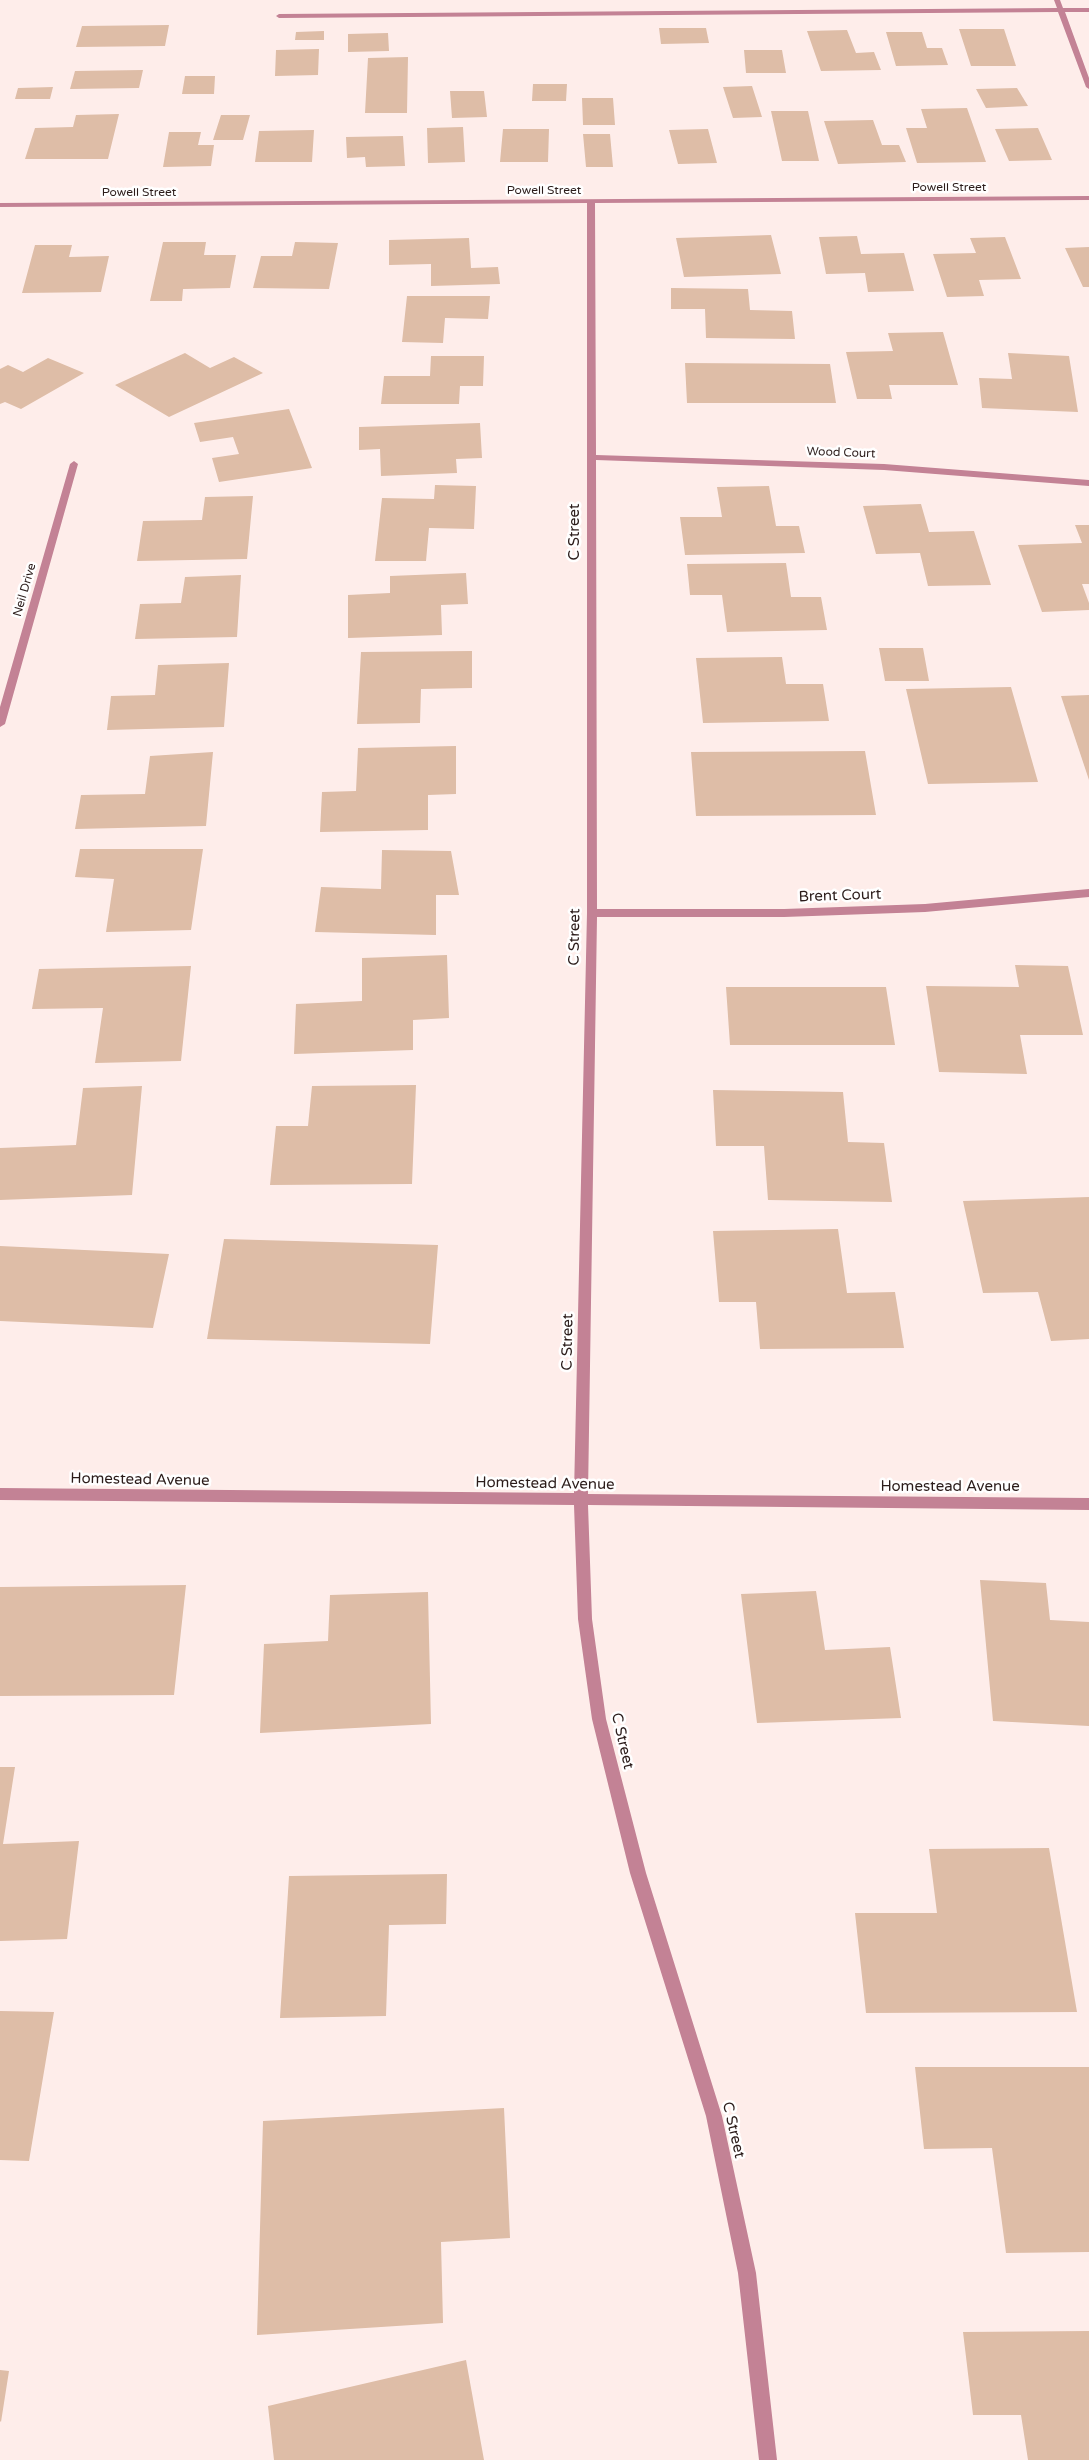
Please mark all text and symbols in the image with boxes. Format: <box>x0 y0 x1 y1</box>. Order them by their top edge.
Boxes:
street label: Powell Street <box>912 181 986 195</box>
street label: Powell Street <box>507 184 581 198</box>
street label: Powell Street <box>102 186 176 200</box>
street label: Wood Court <box>806 445 876 461</box>
street label: C Street <box>566 503 584 561</box>
street label: Neil Drive <box>11 562 39 618</box>
street label: Brent Court <box>798 886 882 906</box>
street label: C Street <box>566 908 584 966</box>
street label: C Street <box>559 1313 577 1371</box>
street label: Homestead Avenue <box>70 1470 210 1490</box>
street label: Homestead Avenue <box>475 1474 615 1494</box>
street label: Homestead Avenue <box>880 1478 1020 1496</box>
street label: C Street <box>607 1711 637 1771</box>
street label: C Street <box>718 2100 748 2160</box>

